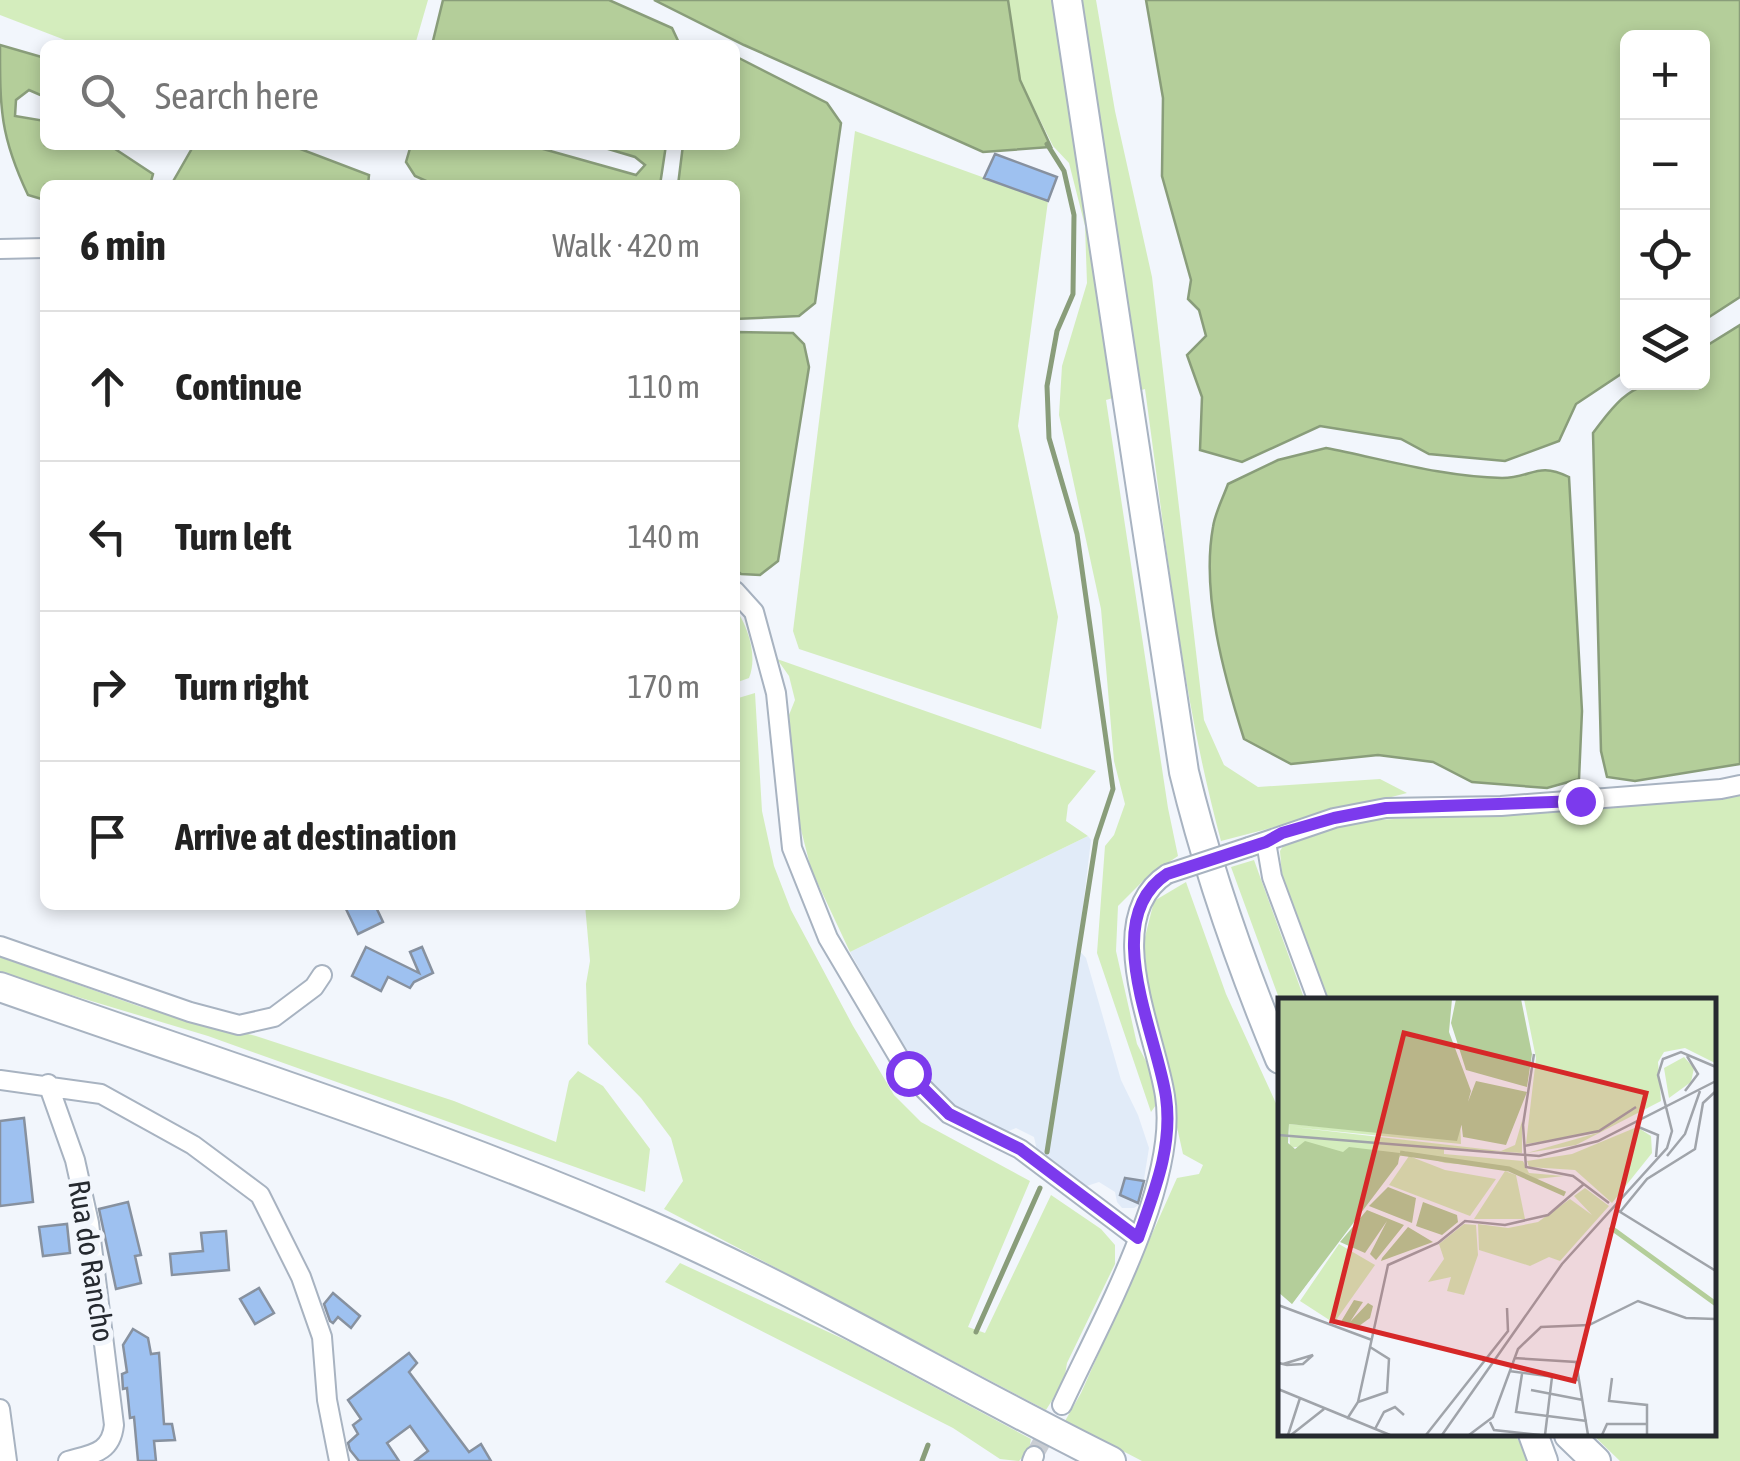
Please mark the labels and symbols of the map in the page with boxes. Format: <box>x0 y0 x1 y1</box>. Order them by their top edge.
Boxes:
route end <box>1558 779 1604 825</box>
inset map <box>1278 998 1715 1436</box>
route start <box>886 1051 932 1097</box>
street label: Rua do Rancho <box>62 1178 122 1344</box>

